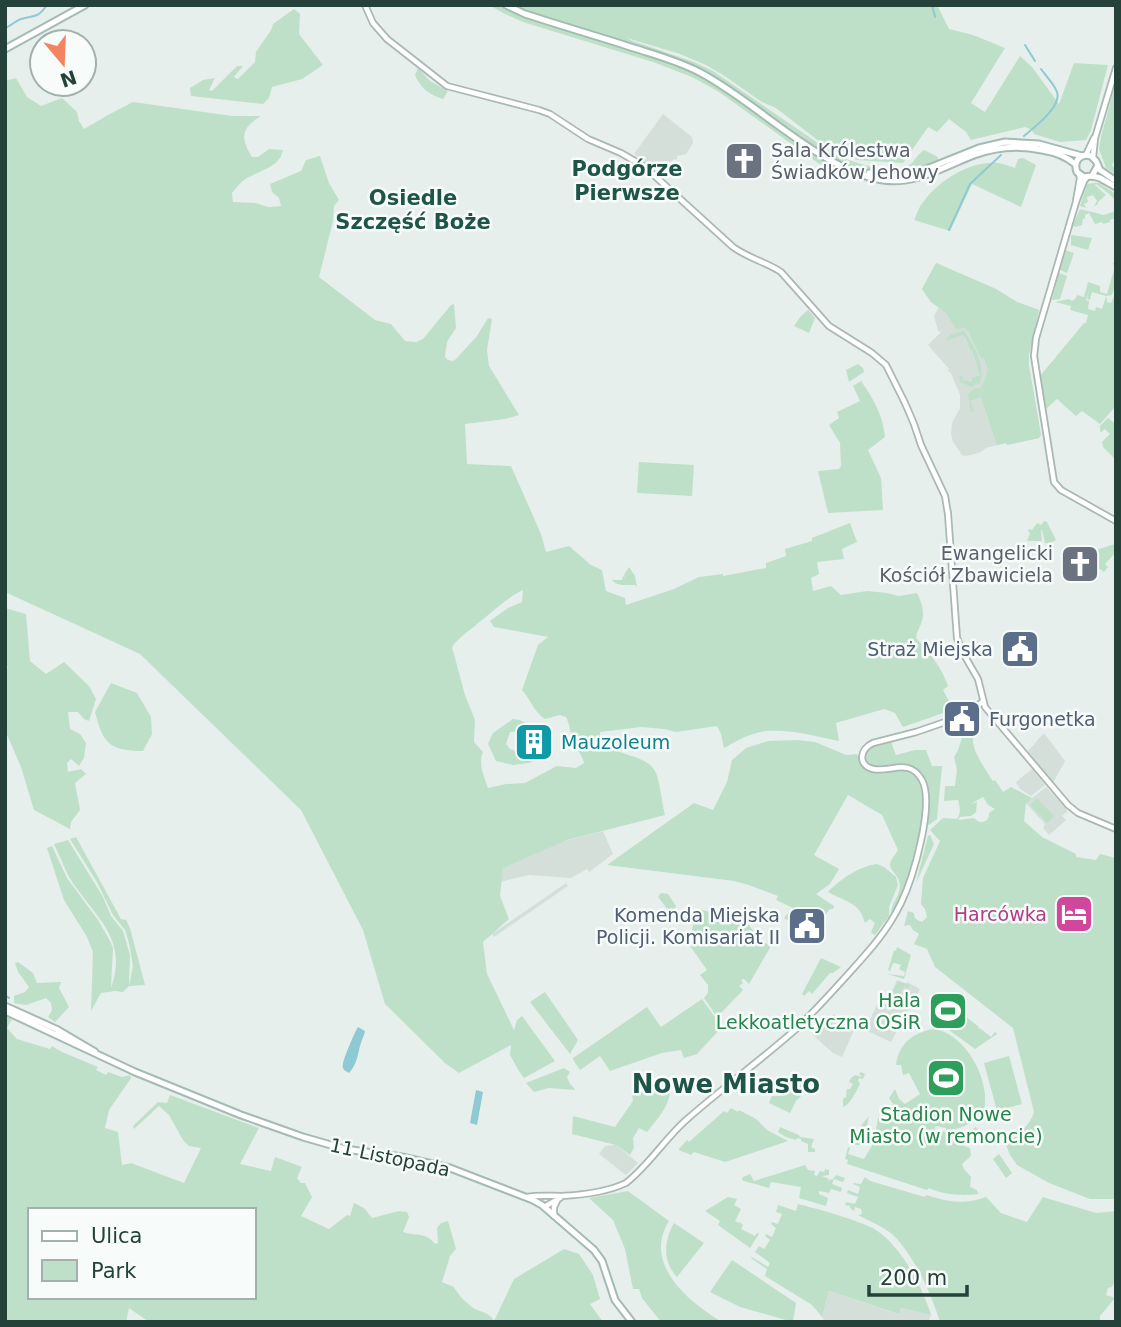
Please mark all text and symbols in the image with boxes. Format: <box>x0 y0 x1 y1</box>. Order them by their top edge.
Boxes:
north arrow <box>28 28 98 98</box>
text: N <box>57 66 80 92</box>
place label: Sala Królestwa Świadków Jehowy <box>771 139 939 183</box>
church icon: Sala Królestwa Świadków Jehowy <box>723 140 765 182</box>
district label: Podgórze Pierwsze <box>571 157 683 205</box>
district label: Osiedle Szczęść Boże <box>335 186 491 234</box>
place label: Ewangelicki Kościół Zbawiciela <box>879 542 1053 586</box>
church icon: Ewangelicki Kościół Zbawiciela <box>1059 543 1101 585</box>
public building icon: Straż Miejska <box>999 628 1041 670</box>
place label: Straż Miejska <box>867 638 993 660</box>
public building icon: Furgonetka <box>941 698 983 740</box>
place label: Furgonetka <box>989 708 1096 730</box>
building icon: Mauzoleum <box>513 721 555 763</box>
place label: Mauzoleum <box>561 731 670 753</box>
hotel icon: Harcówka <box>1053 893 1095 935</box>
place label: Harcówka <box>954 903 1047 925</box>
place label: Komenda Miejska Policji. Komisariat II <box>596 904 780 948</box>
public building icon: Komenda Miejska Policji. Komisariat II <box>786 905 828 947</box>
place label: Hala Lekkoatletyczna OSiR <box>716 989 921 1033</box>
sports icon: Hala Lekkoatletyczna OSiR <box>927 990 969 1032</box>
sports icon: Stadion Nowe Miasto (w remoncie) <box>925 1057 967 1099</box>
district label: Nowe Miasto <box>632 1069 820 1099</box>
place label: Stadion Nowe Miasto (w remoncie) <box>849 1103 1043 1147</box>
street label: 11 Listopada <box>328 1134 452 1180</box>
legend <box>28 1208 256 1299</box>
text: Ulica <box>91 1224 142 1248</box>
scale bar <box>869 1254 967 1298</box>
text: Park <box>91 1259 137 1283</box>
text: 200 m <box>880 1266 947 1290</box>

